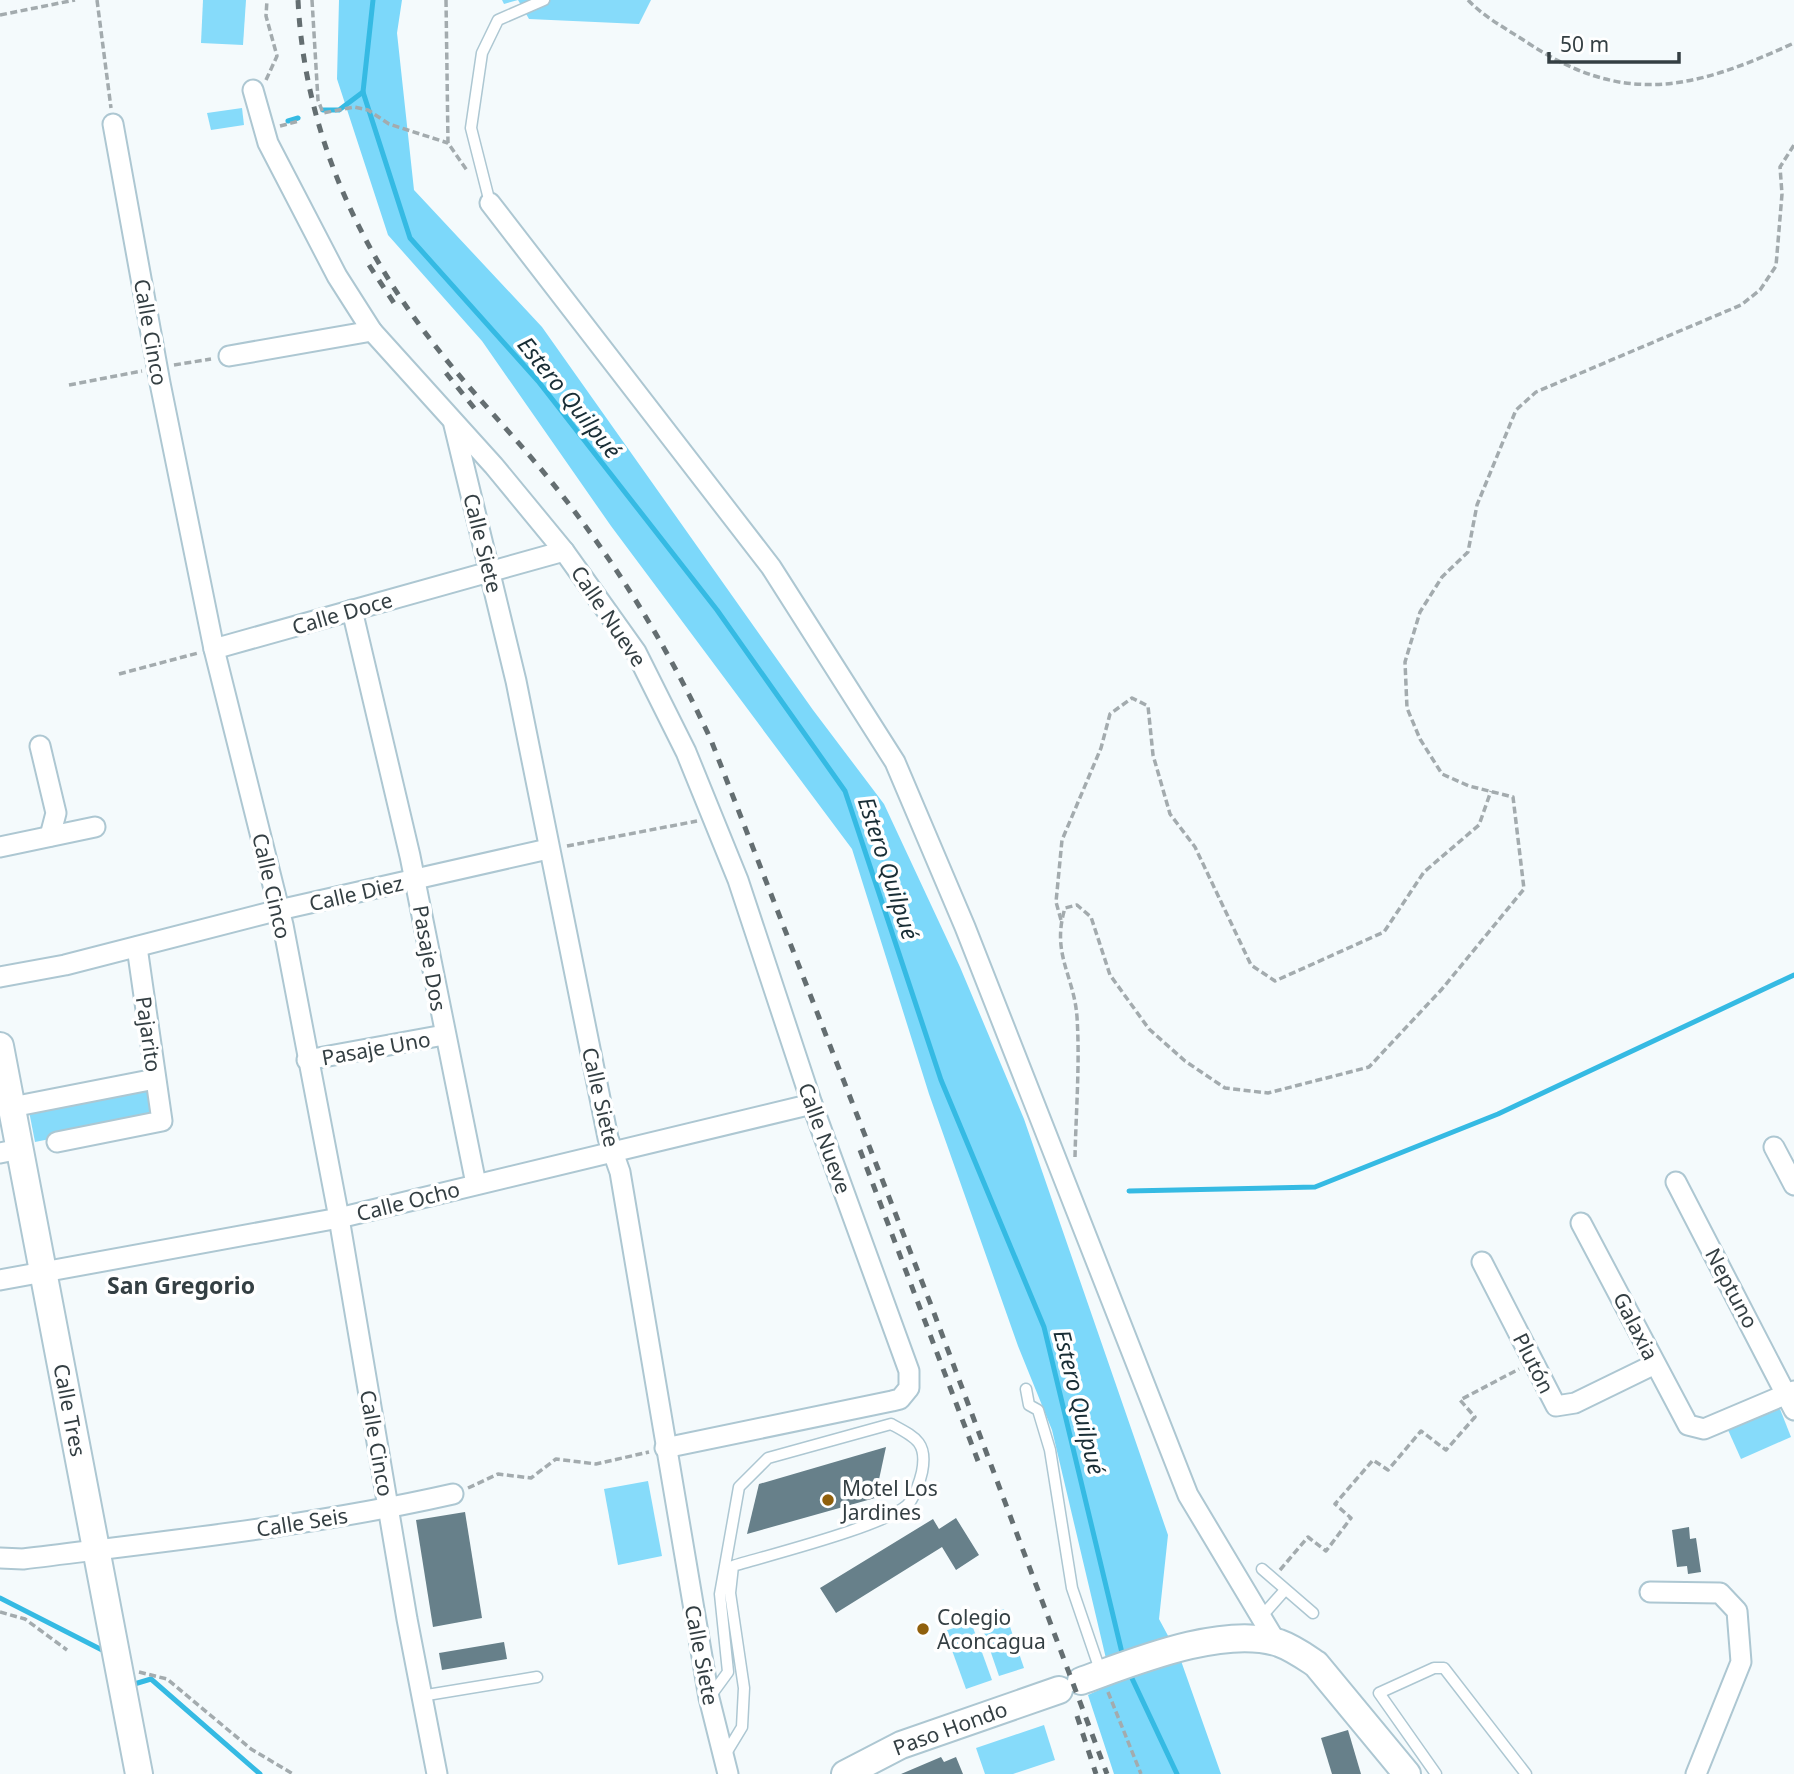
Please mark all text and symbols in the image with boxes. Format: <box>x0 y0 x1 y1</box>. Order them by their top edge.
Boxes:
scale bar <box>1549 21 1678 65</box>
text: 50 m <box>1560 30 1609 58</box>
street label: Calle Cinco <box>128 277 174 387</box>
water label: Estero Quilpué <box>511 329 629 465</box>
street label: Calle Siete <box>457 490 509 596</box>
street label: Calle Nueve <box>565 560 653 672</box>
street label: Calle Doce <box>289 585 395 641</box>
water label: Estero Quilpué <box>851 792 927 944</box>
street label: Calle Cinco <box>246 830 298 942</box>
street label: Calle Diez <box>306 869 406 917</box>
street label: Pasaje Dos <box>407 903 453 1013</box>
street label: Pajarito <box>130 994 168 1074</box>
street label: Pasaje Uno <box>319 1025 433 1071</box>
street label: Calle Siete <box>576 1044 626 1150</box>
street label: Calle Nueve <box>792 1079 858 1197</box>
street label: Calle Ocho <box>353 1175 463 1227</box>
street label: Neptuno <box>1699 1243 1765 1333</box>
district label: San Gregorio <box>107 1269 255 1301</box>
street label: Galaxia <box>1607 1287 1665 1365</box>
water label: Estero Quilpué <box>1047 1326 1114 1478</box>
street label: Plutón <box>1507 1328 1561 1398</box>
street label: Calle Tres <box>47 1361 93 1459</box>
street label: Calle Cinco <box>354 1388 400 1498</box>
place label: Motel Los Jardines <box>840 1474 938 1526</box>
marker: Motel Los Jardines <box>820 1492 836 1508</box>
street label: Calle Seis <box>254 1501 350 1543</box>
street label: Calle Siete <box>679 1603 725 1707</box>
place label: Colegio Aconcagua <box>937 1603 1046 1655</box>
marker: Colegio Aconcagua <box>915 1621 931 1637</box>
street label: Paso Hondo <box>889 1694 1011 1762</box>

